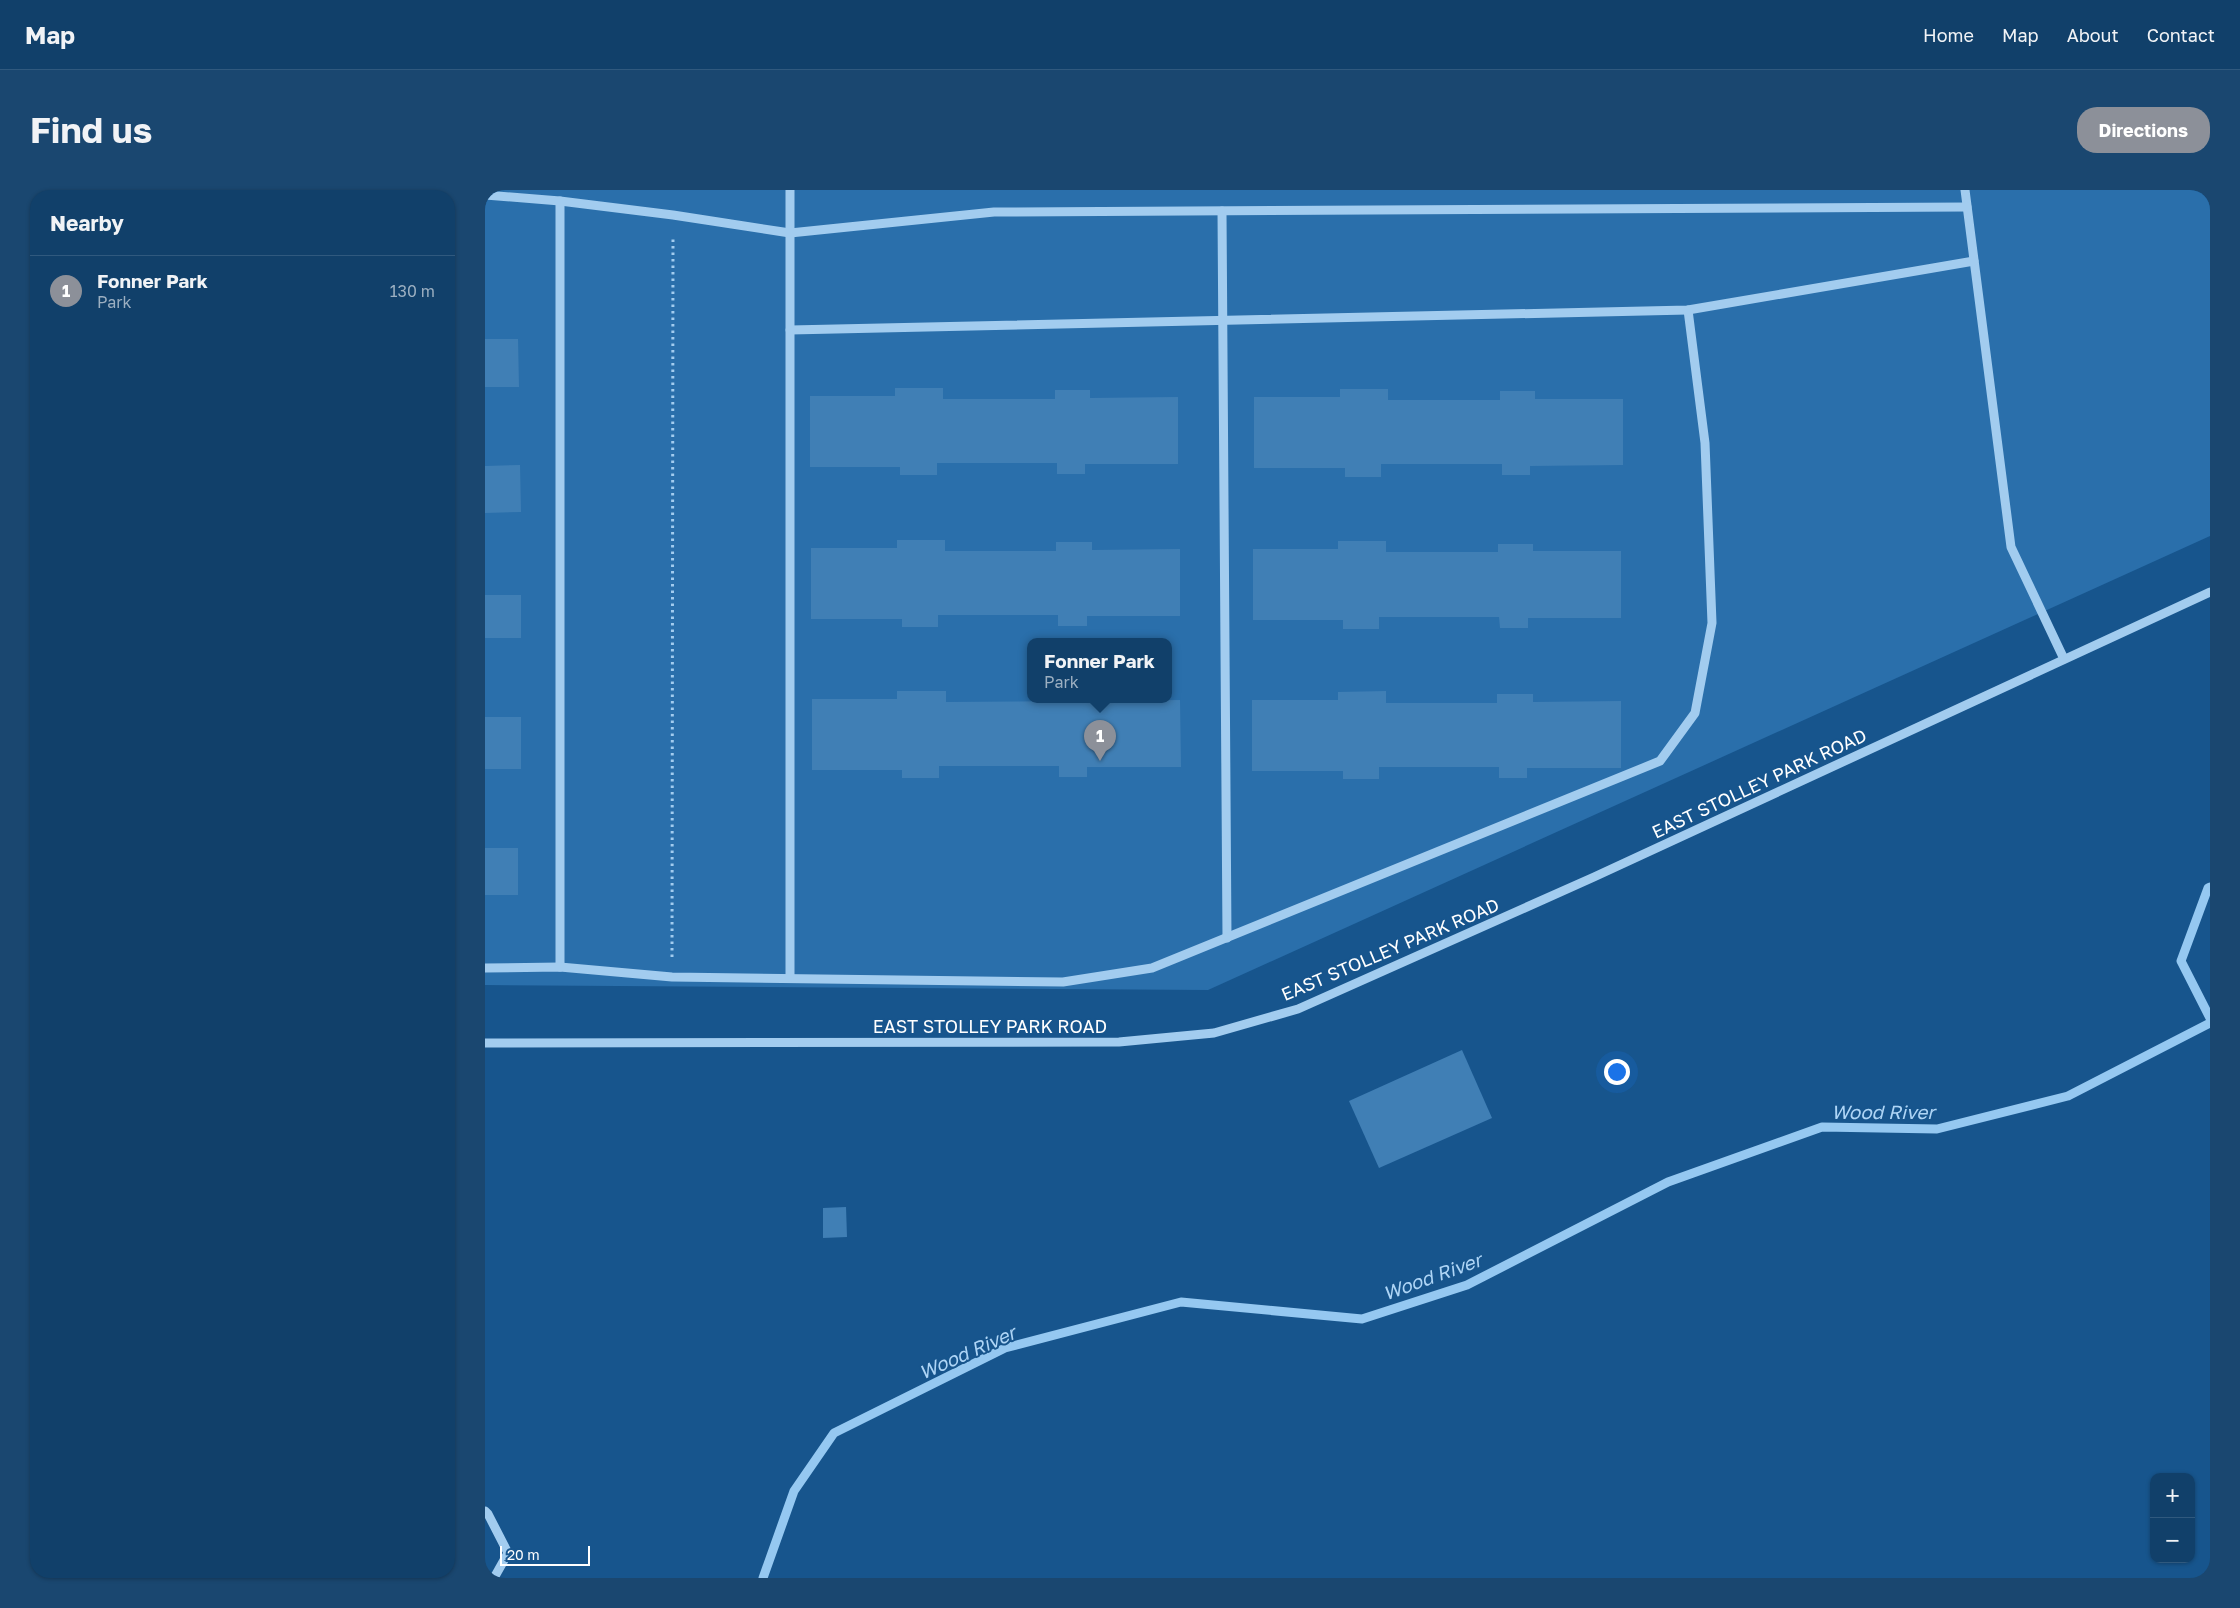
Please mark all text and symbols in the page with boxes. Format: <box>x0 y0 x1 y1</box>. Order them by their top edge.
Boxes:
text: Map <box>25 20 75 49</box>
text: Home <box>1923 24 1974 46</box>
text: Map <box>2002 24 2039 46</box>
text: About <box>2067 24 2119 46</box>
text: Contact <box>2147 24 2215 46</box>
button: Directions <box>2077 107 2210 153</box>
text: Find us <box>30 109 152 151</box>
text: Nearby <box>50 210 124 236</box>
text: Fonner Park <box>97 269 208 292</box>
text: 1 <box>62 281 70 301</box>
text: 130 m <box>390 281 435 301</box>
text: Park <box>97 292 132 312</box>
popup <box>1027 638 1172 703</box>
text: Fonner Park <box>1044 649 1155 672</box>
text: Park <box>1044 672 1079 692</box>
pin: 1 <box>1084 720 1116 761</box>
street label: EAST STOLLEY PARK ROAD <box>1648 723 1870 843</box>
street label: EAST STOLLEY PARK ROAD <box>1278 893 1502 1005</box>
street label: EAST STOLLEY PARK ROAD <box>873 1015 1107 1037</box>
your location <box>1604 1059 1630 1085</box>
water label: Wood River <box>1831 1100 1937 1123</box>
water label: Wood River <box>1379 1247 1487 1304</box>
water label: Wood River <box>915 1319 1021 1384</box>
map controls <box>2150 1473 2195 1563</box>
button: + <box>2150 1473 2195 1518</box>
button: − <box>2150 1518 2195 1563</box>
scale bar <box>500 1543 590 1566</box>
text: 20 m <box>507 1546 540 1563</box>

